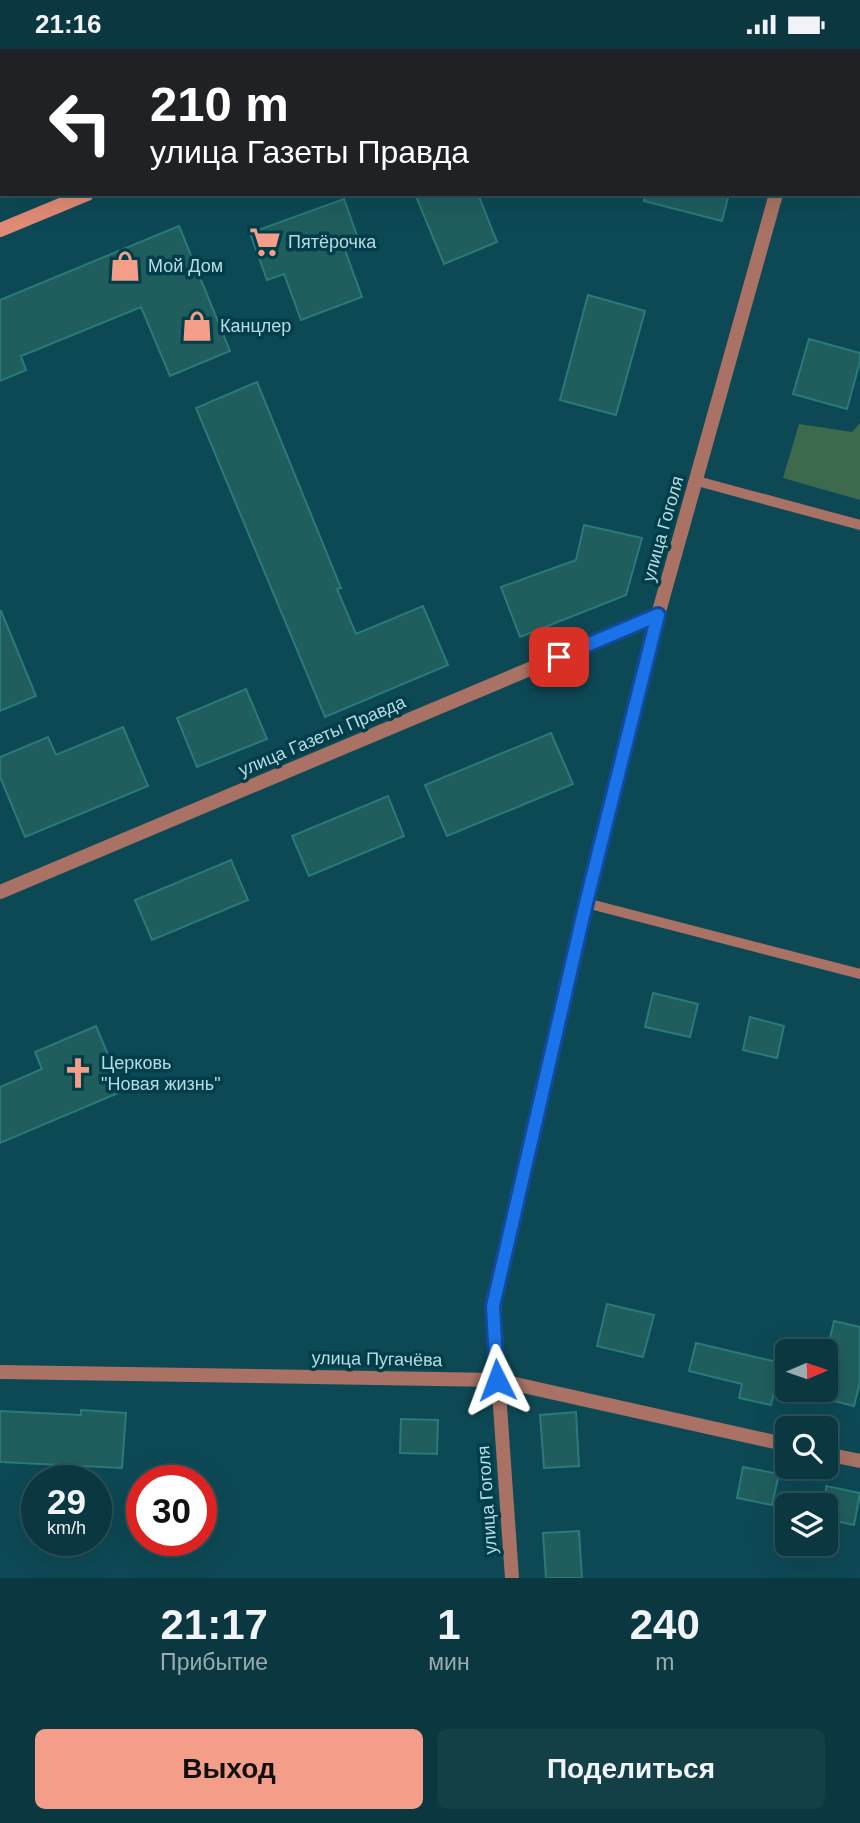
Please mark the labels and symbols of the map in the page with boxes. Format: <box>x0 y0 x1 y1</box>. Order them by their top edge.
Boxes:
supermarket icon: Пятёрочка <box>248 225 282 259</box>
place label: Пятёрочка <box>288 232 377 252</box>
shop icon: Мой Дом <box>108 249 142 283</box>
place label: Мой Дом <box>148 256 223 276</box>
shop icon: Канцлер <box>180 309 214 343</box>
place label: Канцлер <box>220 316 291 336</box>
street label: улица Гоголя <box>638 474 688 584</box>
pin <box>529 627 589 687</box>
street label: улица Газеты Правда <box>235 691 409 780</box>
place label: Церковь "Новая жизнь" <box>101 1053 221 1094</box>
church icon: Церковь "Новая жизнь" <box>61 1056 95 1090</box>
north arrow <box>775 1339 838 1402</box>
position arrow <box>460 1343 534 1417</box>
street label: улица Пугачёва <box>311 1348 444 1370</box>
street label: улица Гоголя <box>473 1445 501 1555</box>
speed limit sign: 30 <box>126 1465 217 1556</box>

